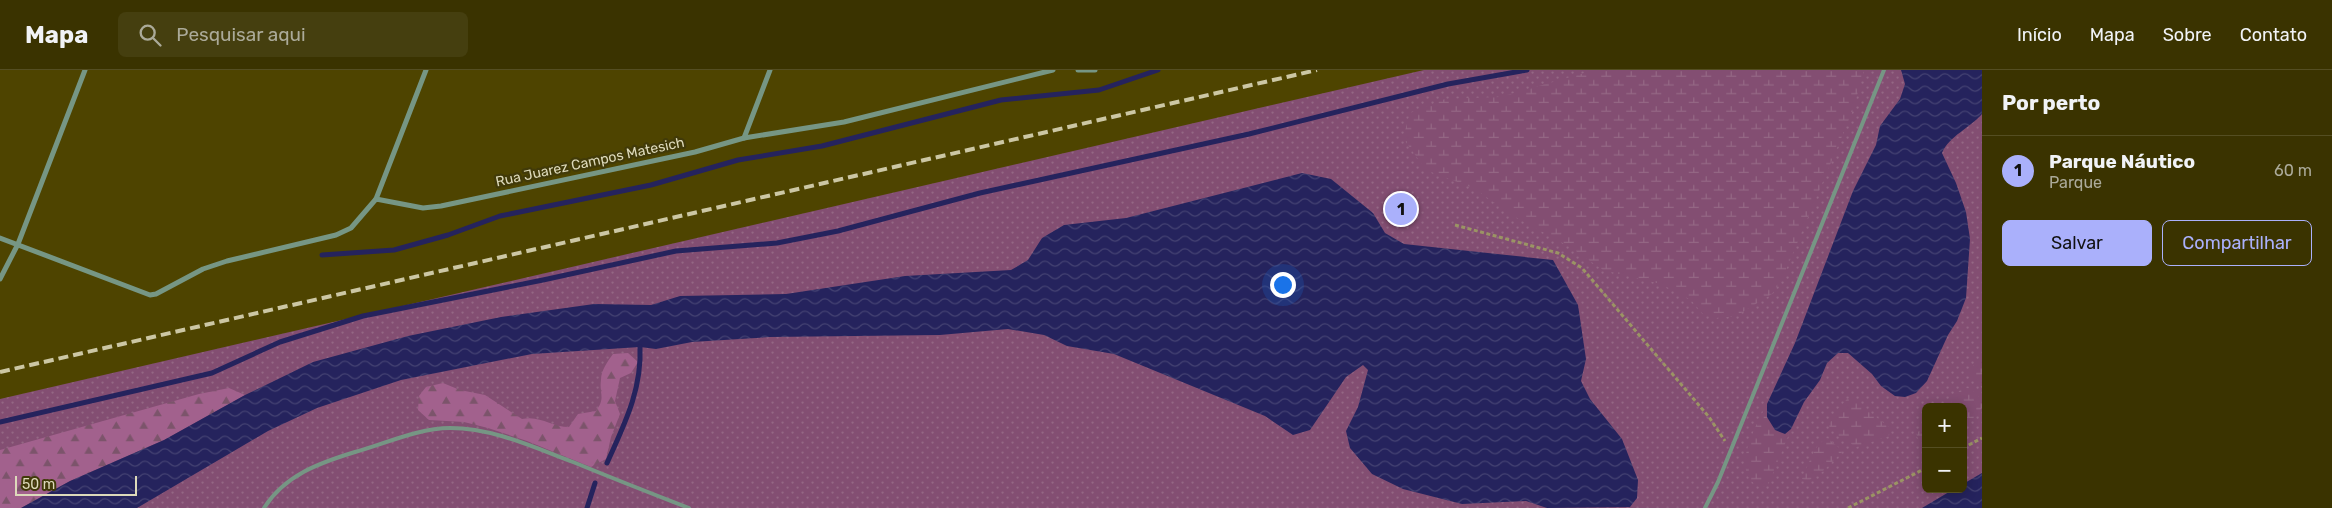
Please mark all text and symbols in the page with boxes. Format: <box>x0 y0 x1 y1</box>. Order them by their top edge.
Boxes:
search box <box>118 12 468 57</box>
text: Mapa <box>25 21 88 49</box>
icon: search <box>136 21 164 49</box>
text: Pesquisar aqui <box>176 23 306 46</box>
text: Início <box>2017 24 2062 46</box>
text: Mapa <box>2090 24 2135 46</box>
text: Sobre <box>2163 24 2212 46</box>
text: Contato <box>2240 24 2307 46</box>
text: Por perto <box>2002 90 2100 115</box>
street label: Rua Juarez Campos Matesich <box>494 134 686 190</box>
text: Parque Náutico <box>2049 150 2195 173</box>
text: 1 <box>2014 161 2022 180</box>
text: 60 m <box>2274 161 2312 180</box>
text: Parque <box>2049 173 2102 192</box>
pin: 1 <box>1385 190 1417 228</box>
button: Salvar <box>2002 220 2152 266</box>
button: Compartilhar <box>2162 220 2312 266</box>
your location <box>1270 272 1296 298</box>
map controls <box>1922 403 1967 493</box>
button: + <box>1922 403 1967 448</box>
button: − <box>1922 448 1967 493</box>
scale bar <box>15 473 138 496</box>
text: 50 m <box>22 476 55 493</box>

